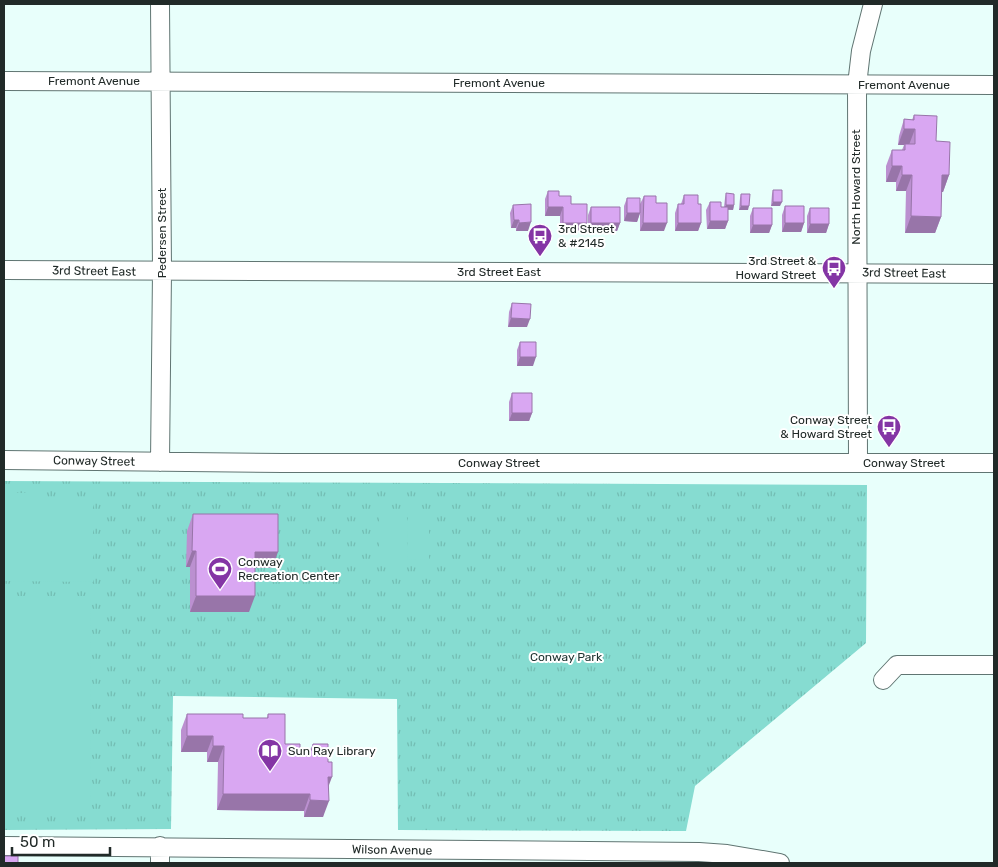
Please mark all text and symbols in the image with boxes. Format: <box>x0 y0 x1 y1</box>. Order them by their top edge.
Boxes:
street label: Fremont Avenue <box>48 74 140 88</box>
street label: Fremont Avenue <box>453 76 545 90</box>
street label: Fremont Avenue <box>858 78 950 92</box>
street label: North Howard Street <box>849 129 863 245</box>
street label: Pedersen Street <box>155 187 169 278</box>
place label: 3rd Street & #2145 <box>558 222 615 250</box>
bus stop icon: 3rd Street & #2145 <box>527 223 553 257</box>
place label: 3rd Street & Howard Street <box>735 254 817 282</box>
bus stop icon: 3rd Street & Howard Street <box>821 255 847 289</box>
street label: 3rd Street East <box>52 263 136 279</box>
street label: 3rd Street East <box>457 265 541 279</box>
street label: 3rd Street East <box>862 265 946 281</box>
place label: Conway Street & Howard Street <box>780 413 872 441</box>
bus stop icon: Conway Street & Howard Street <box>876 414 902 448</box>
street label: Conway Street <box>53 453 135 469</box>
street label: Conway Street <box>458 456 540 470</box>
street label: Conway Street <box>863 456 945 470</box>
place label: Conway Recreation Center <box>238 555 340 583</box>
sports icon: Conway Recreation Center <box>207 556 233 590</box>
park label: Conway Park <box>530 650 603 664</box>
library icon: Sun Ray Library <box>257 738 283 772</box>
place label: Sun Ray Library <box>288 744 376 758</box>
scale bar <box>12 824 110 856</box>
text: 50 m <box>20 833 55 851</box>
street label: Wilson Avenue <box>352 842 433 858</box>

